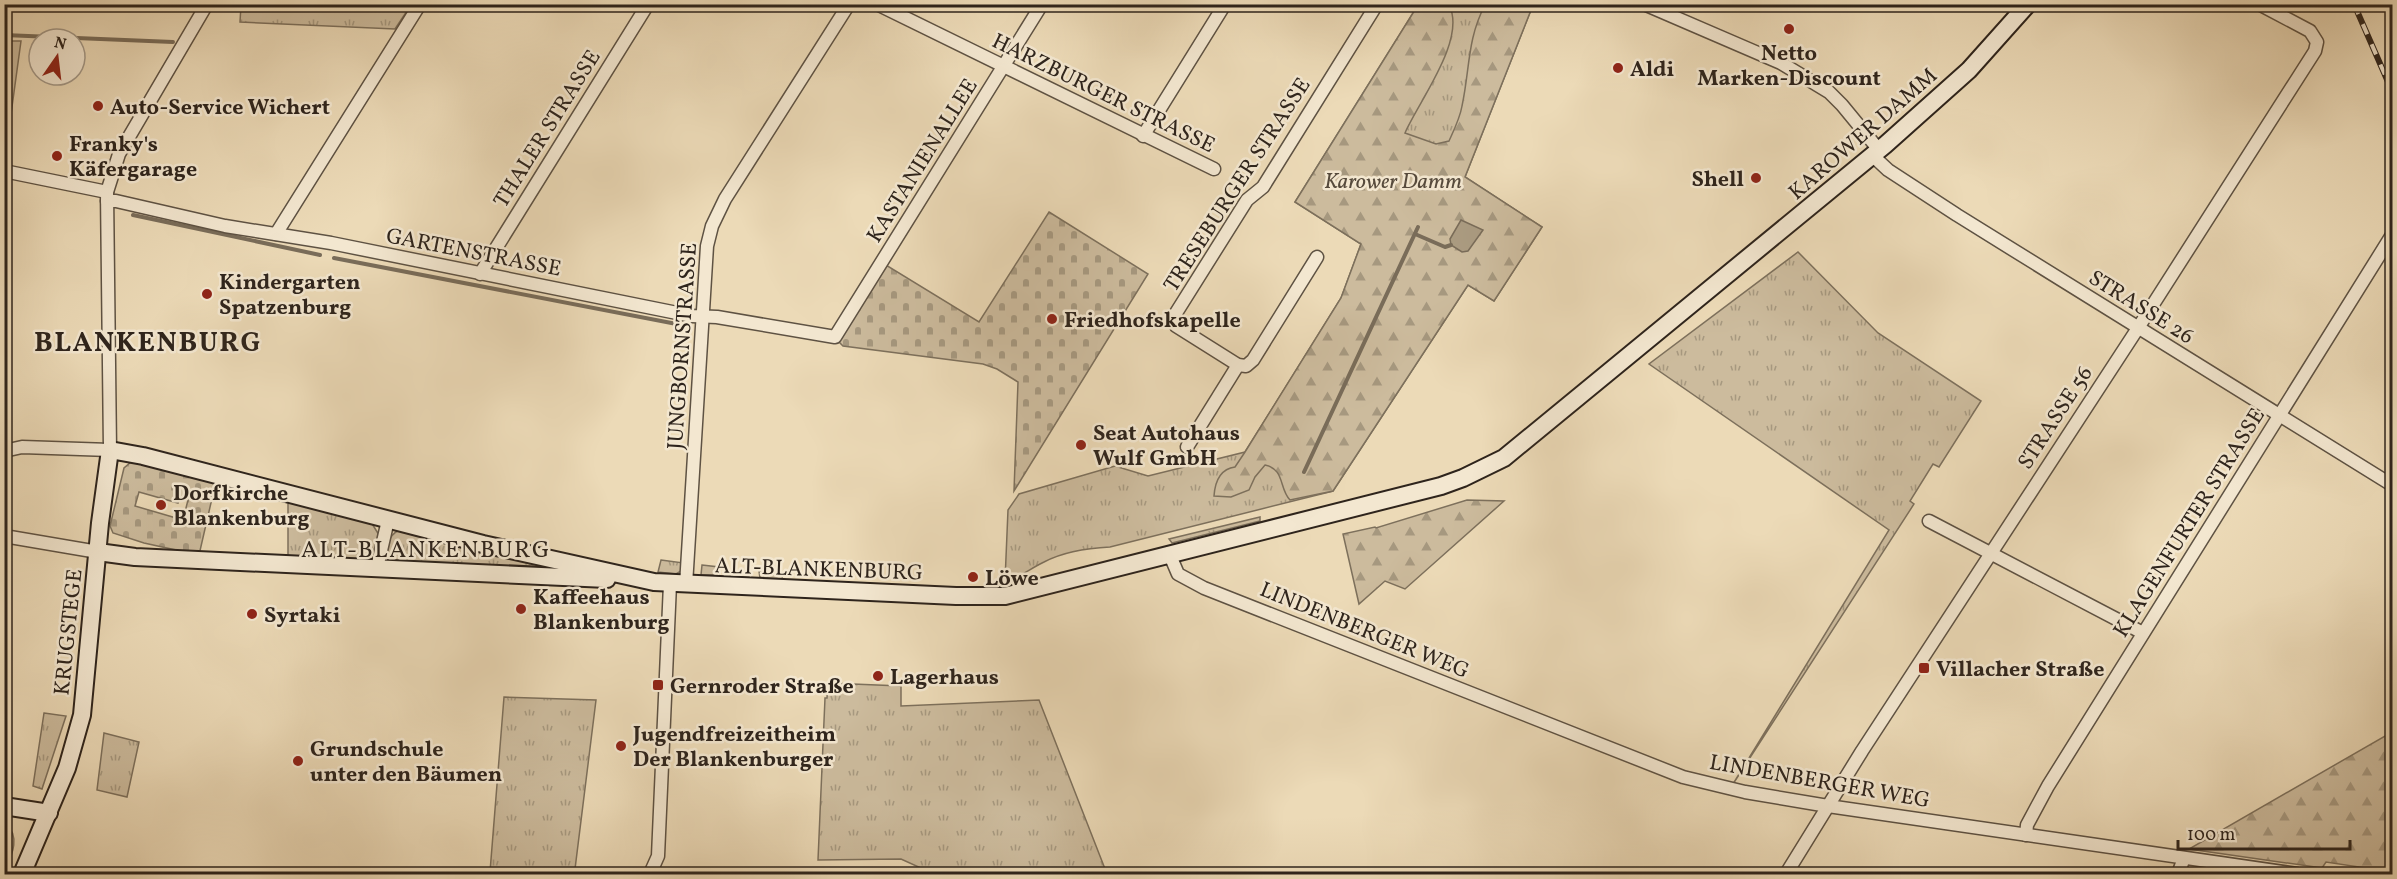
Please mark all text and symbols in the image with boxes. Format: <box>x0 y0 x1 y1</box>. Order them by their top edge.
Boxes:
marker: Netto Marken-Discount <box>1782 22 1796 36</box>
north arrow <box>27 27 87 87</box>
street label: HARZBURGER STRASSE <box>986 27 1220 162</box>
text: N <box>52 32 69 57</box>
place label: Netto Marken-Discount <box>1697 39 1881 95</box>
street label: THALER STRASSE <box>487 44 609 214</box>
place label: Aldi <box>1630 55 1675 86</box>
marker: Aldi <box>1611 61 1625 75</box>
street label: KAROWER DAMM <box>1783 61 1945 208</box>
street label: TRESEBURGER STRASSE <box>1157 72 1319 299</box>
street label: KASTANIENALLEE <box>860 73 986 249</box>
place label: Auto-Service Wichert <box>110 93 330 124</box>
marker: Auto-Service Wichert <box>91 99 105 113</box>
place label: Franky's Käfergarage <box>69 130 197 186</box>
marker: Franky's Käfergarage <box>50 149 64 163</box>
place label: Shell <box>1692 165 1744 196</box>
park label: Karower Damm <box>1324 167 1462 198</box>
marker: Shell <box>1749 171 1763 185</box>
street label: GARTENSTRASSE <box>383 221 564 286</box>
street label: JUNGBORNSTRASSE <box>661 242 706 451</box>
street label: STRASSE 26 <box>2082 263 2199 353</box>
place label: Kindergarten Spatzenburg <box>219 268 360 324</box>
marker: Kindergarten Spatzenburg <box>200 287 214 301</box>
place label: Friedhofskapelle <box>1064 306 1241 337</box>
marker: Friedhofskapelle <box>1045 312 1059 326</box>
district label: BLANKENBURG <box>34 324 262 363</box>
street label: STRASSE 56 <box>2011 361 2101 476</box>
street label: KLAGENFURTER STRASSE <box>2107 403 2274 644</box>
place label: Seat Autohaus Wulf GmbH <box>1093 419 1240 475</box>
marker: Seat Autohaus Wulf GmbH <box>1074 438 1088 452</box>
place label: Dorfkirche Blankenburg <box>173 479 310 535</box>
marker: Dorfkirche Blankenburg <box>154 498 168 512</box>
district label: ALT-BLANKENBURG <box>301 534 551 568</box>
street label: ALT-BLANKENBURG <box>714 551 924 590</box>
place label: Löwe <box>985 564 1039 595</box>
street label: KRUGSTEGE <box>47 567 92 697</box>
marker: Löwe <box>966 570 980 584</box>
street label: LINDENBERGER WEG <box>1255 575 1473 688</box>
place label: Kaffeehaus Blankenburg <box>533 583 670 639</box>
place label: Syrtaki <box>264 601 341 632</box>
marker: Kaffeehaus Blankenburg <box>514 602 528 616</box>
marker: Syrtaki <box>245 607 259 621</box>
place label: Villacher Straße <box>1936 655 2105 686</box>
marker: Villacher Straße <box>1917 661 1931 675</box>
place label: Lagerhaus <box>890 663 999 694</box>
marker: Lagerhaus <box>871 669 885 683</box>
place label: Gernroder Straße <box>670 672 854 703</box>
marker: Gernroder Straße <box>651 678 665 692</box>
place label: Jugendfreizeitheim Der Blankenburger <box>632 720 836 776</box>
place label: Grundschule unter den Bäumen <box>310 735 502 791</box>
marker: Jugendfreizeitheim Der Blankenburger <box>614 739 628 753</box>
street label: LINDENBERGER WEG <box>1707 748 1932 817</box>
marker: Grundschule unter den Bäumen <box>291 754 305 768</box>
scale bar <box>2178 813 2350 851</box>
text: 100 m <box>2187 823 2236 848</box>

